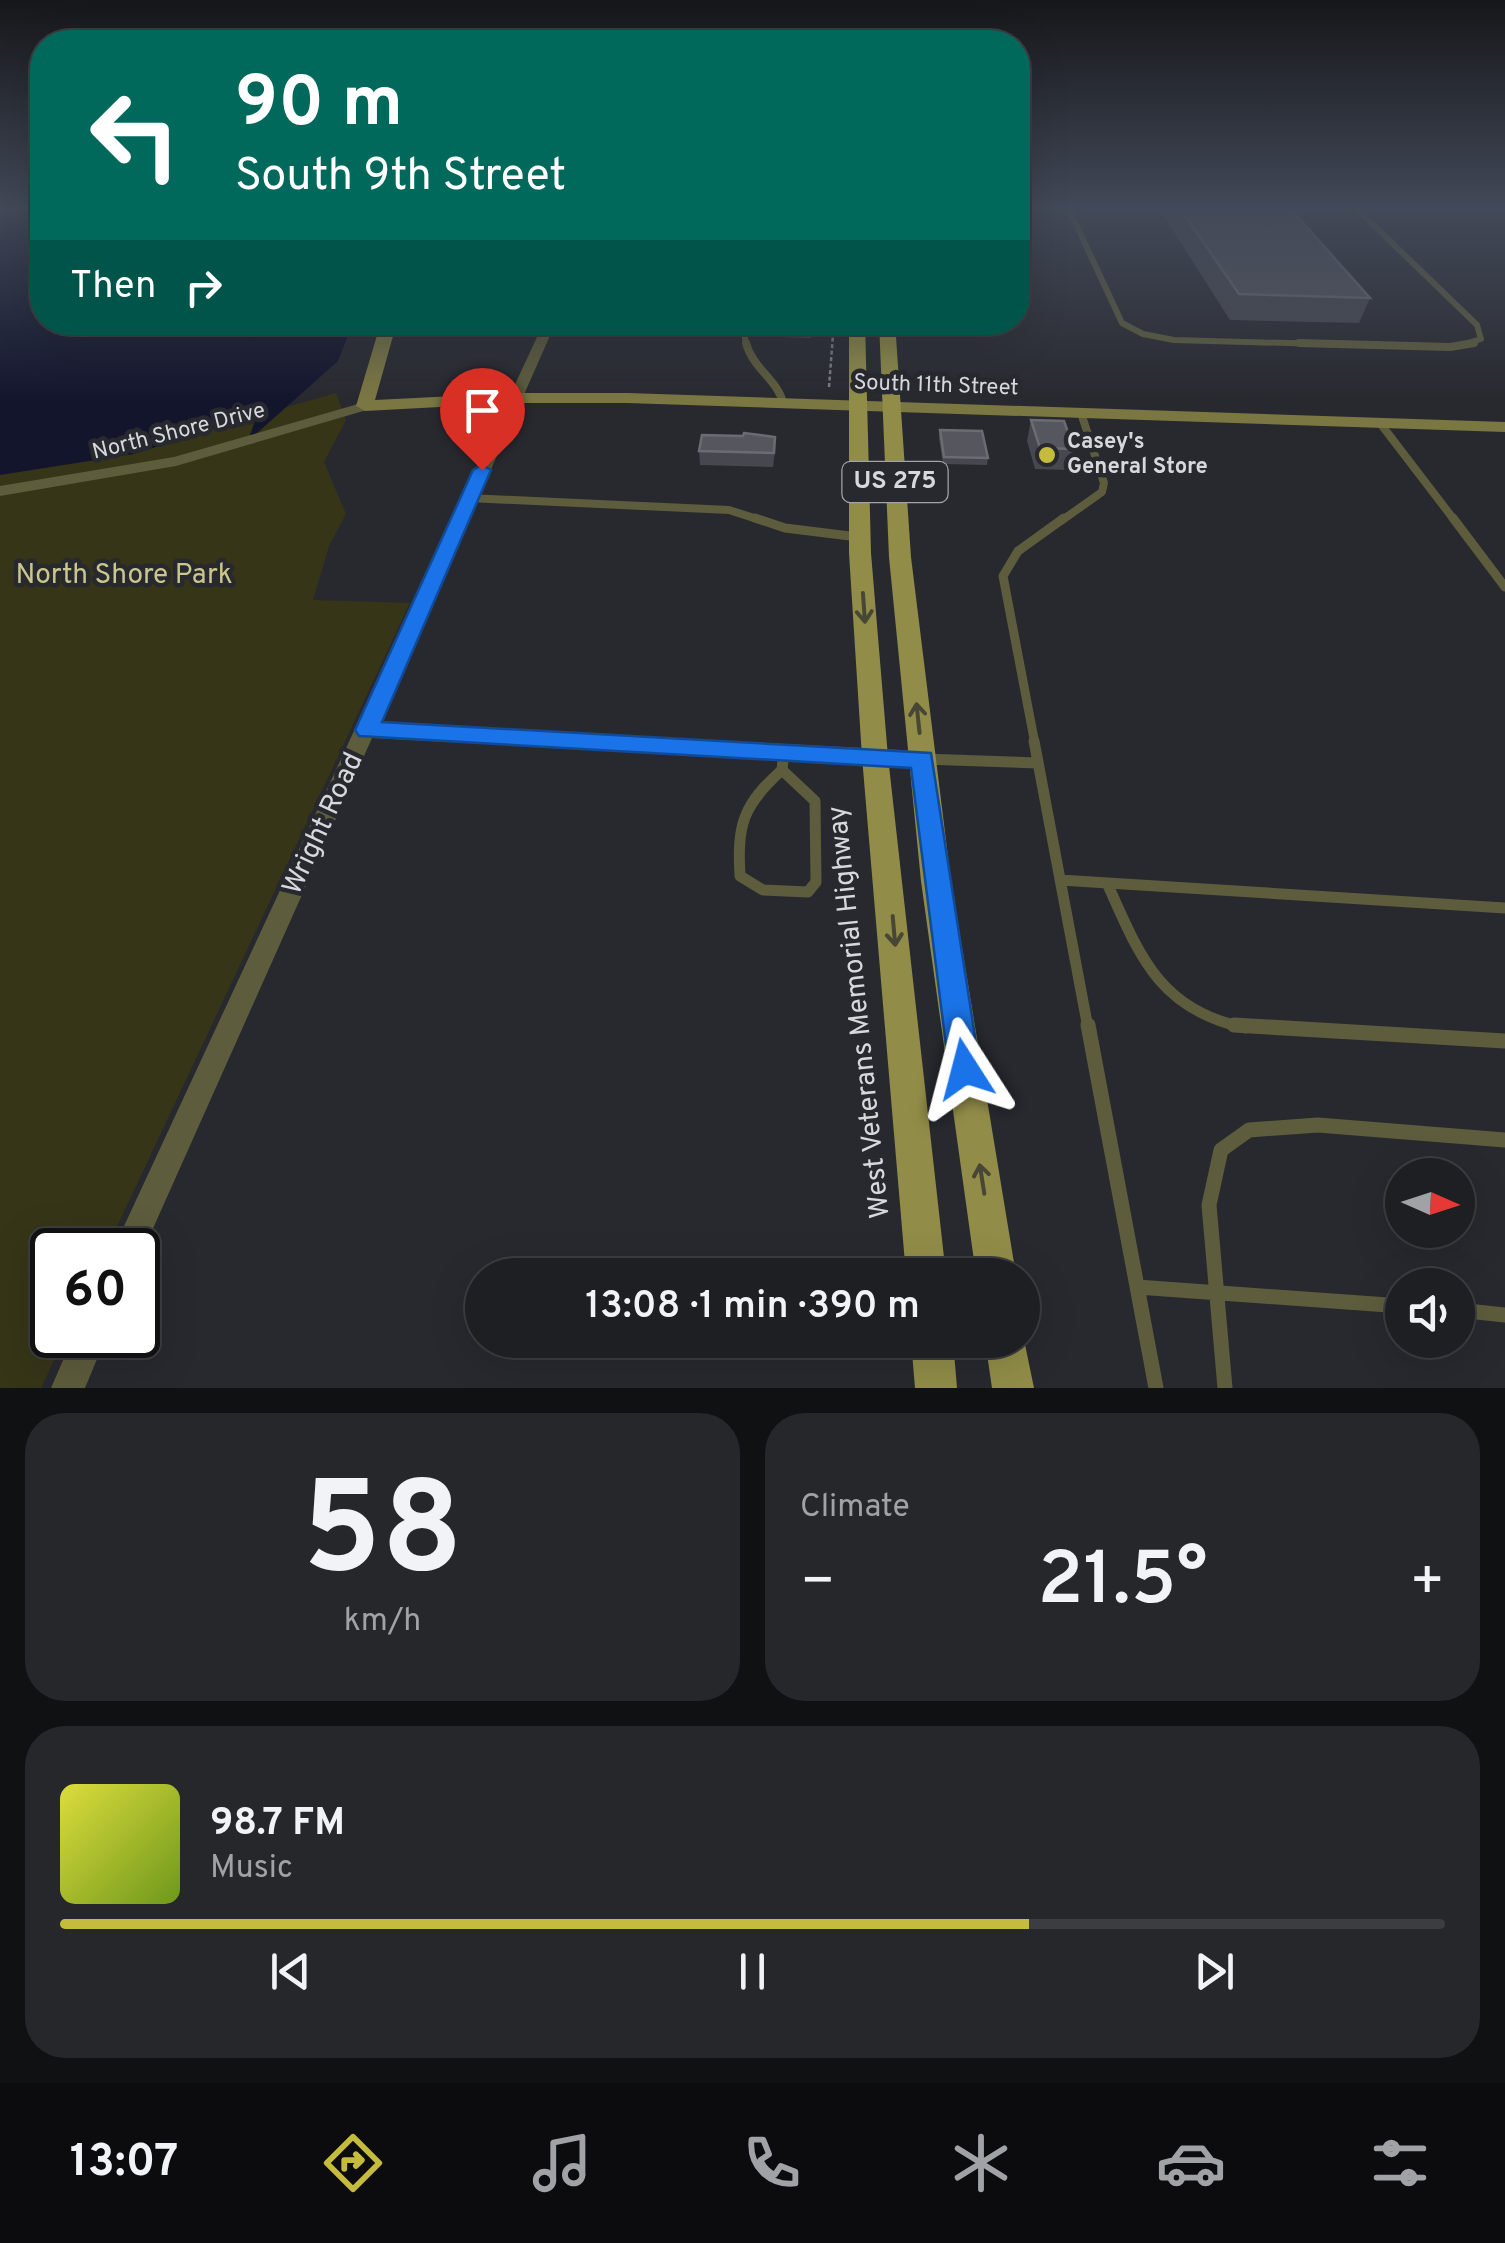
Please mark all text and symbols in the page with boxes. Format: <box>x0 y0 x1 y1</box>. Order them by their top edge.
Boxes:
text: 90 m <box>235 62 403 151</box>
icon: left <box>70 70 200 200</box>
text: South 9th Street <box>235 149 566 206</box>
icon: right <box>176 260 231 315</box>
text: Then <box>70 263 156 312</box>
pin <box>440 368 525 471</box>
street label: South 11th Street <box>853 370 1019 402</box>
icon: arrive <box>455 383 510 438</box>
street label: North Shore Drive <box>90 397 268 467</box>
place label: Casey's General Store <box>1067 429 1208 481</box>
marker: Casey's General Store <box>1036 444 1058 466</box>
road number: US 275 <box>842 462 948 502</box>
park label: North Shore Park <box>15 558 233 594</box>
one-way arrow <box>854 591 873 623</box>
one-way arrow <box>908 703 927 735</box>
street label: Wright Road <box>275 747 373 901</box>
street label: West Veterans Memorial Highway <box>820 804 900 1220</box>
one-way arrow <box>885 914 904 947</box>
position arrow <box>913 1017 1017 1121</box>
north arrow <box>1385 1158 1475 1248</box>
map controls <box>1385 1158 1475 1358</box>
one-way arrow <box>972 1163 990 1195</box>
speed limit sign: 60 <box>30 1228 160 1358</box>
button: sound <box>1385 1268 1475 1358</box>
text: 13:08 · 1 min · 390 m <box>585 1283 920 1332</box>
text: 58 <box>302 1454 463 1619</box>
text: Climate <box>800 1488 910 1528</box>
text: 21.5° <box>1037 1536 1208 1631</box>
text: − <box>800 1549 835 1619</box>
text: + <box>1410 1549 1445 1619</box>
text: km/h <box>344 1602 421 1642</box>
text: 98.7 FM <box>210 1800 345 1849</box>
text: Music <box>210 1849 293 1889</box>
icon: previous <box>263 1944 318 1999</box>
icon: pause <box>725 1944 780 1999</box>
icon: next <box>1187 1944 1242 1999</box>
icon: directions <box>318 2128 388 2198</box>
icon: music <box>527 2128 597 2198</box>
icon: phone <box>737 2128 807 2198</box>
icon: climate <box>946 2128 1016 2198</box>
icon: car <box>1156 2128 1226 2198</box>
icon: filters <box>1365 2128 1435 2198</box>
text: 13:07 <box>70 2135 178 2192</box>

